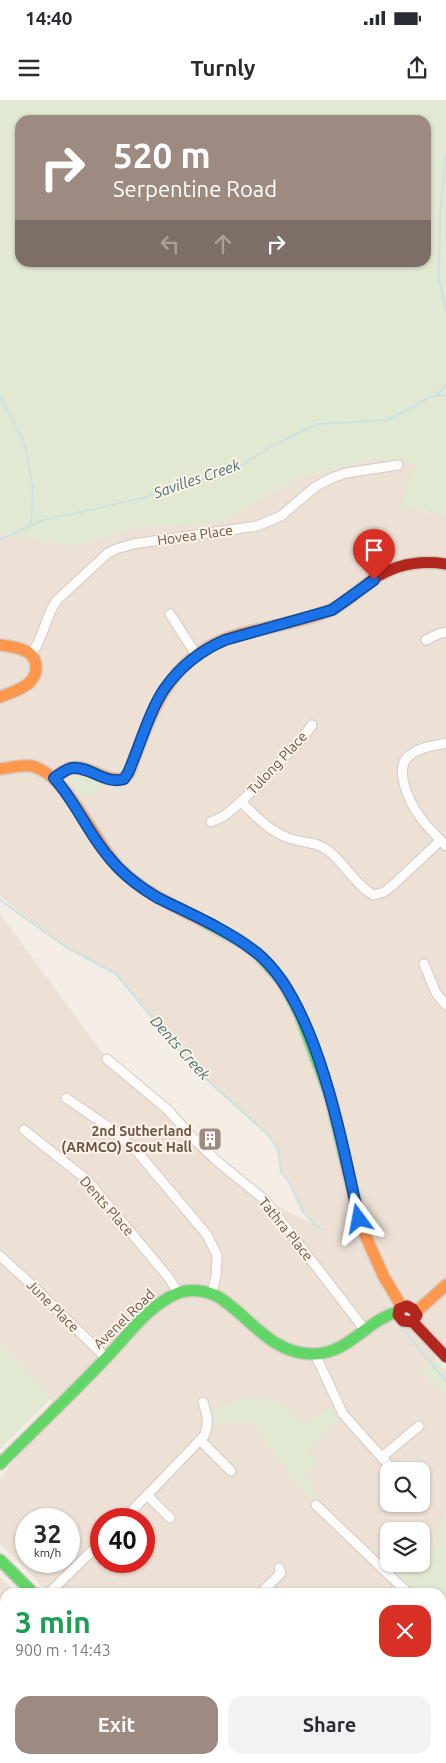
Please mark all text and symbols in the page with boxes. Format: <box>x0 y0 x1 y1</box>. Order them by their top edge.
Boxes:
text: 14:40 <box>25 7 73 29</box>
icon: menu <box>15 54 43 82</box>
icon: share <box>403 54 431 82</box>
text: Turnly <box>191 55 255 80</box>
icon: right <box>30 135 95 200</box>
text: 520 m <box>113 135 211 175</box>
text: Serpentine Road <box>113 176 277 201</box>
icon: left <box>156 230 184 258</box>
icon: ahead <box>209 230 237 258</box>
icon: right <box>262 230 290 258</box>
water label: Savilles Creek <box>151 456 242 502</box>
street label: Hovea Place <box>156 522 234 548</box>
pin <box>353 529 395 580</box>
icon: arrive <box>360 536 388 564</box>
street label: Tulong Place <box>244 728 310 798</box>
water label: Dents Creek <box>147 1012 214 1083</box>
place label: 2nd Sutherland (ARMCO) Scout Hall <box>61 1123 192 1155</box>
building icon: 2nd Sutherland (ARMCO) Scout Hall <box>197 1126 223 1152</box>
street label: Dents Place <box>77 1173 137 1239</box>
position arrow <box>332 1192 384 1244</box>
street label: Tathra Place <box>256 1194 316 1264</box>
street label: June Place <box>24 1277 82 1335</box>
street label: Avenel Road <box>90 1286 158 1352</box>
map controls <box>380 1462 430 1572</box>
button: search <box>380 1462 430 1512</box>
speed limit sign: 40 <box>90 1508 155 1573</box>
text: 32 <box>33 1520 62 1548</box>
button: layers <box>380 1522 430 1572</box>
text: km/h <box>34 1546 61 1559</box>
text: 3 min <box>15 1605 91 1639</box>
button: close <box>379 1605 431 1657</box>
text: 900 m · 14:43 <box>15 1641 111 1659</box>
button: Exit <box>15 1696 218 1754</box>
button: Share <box>228 1696 431 1754</box>

